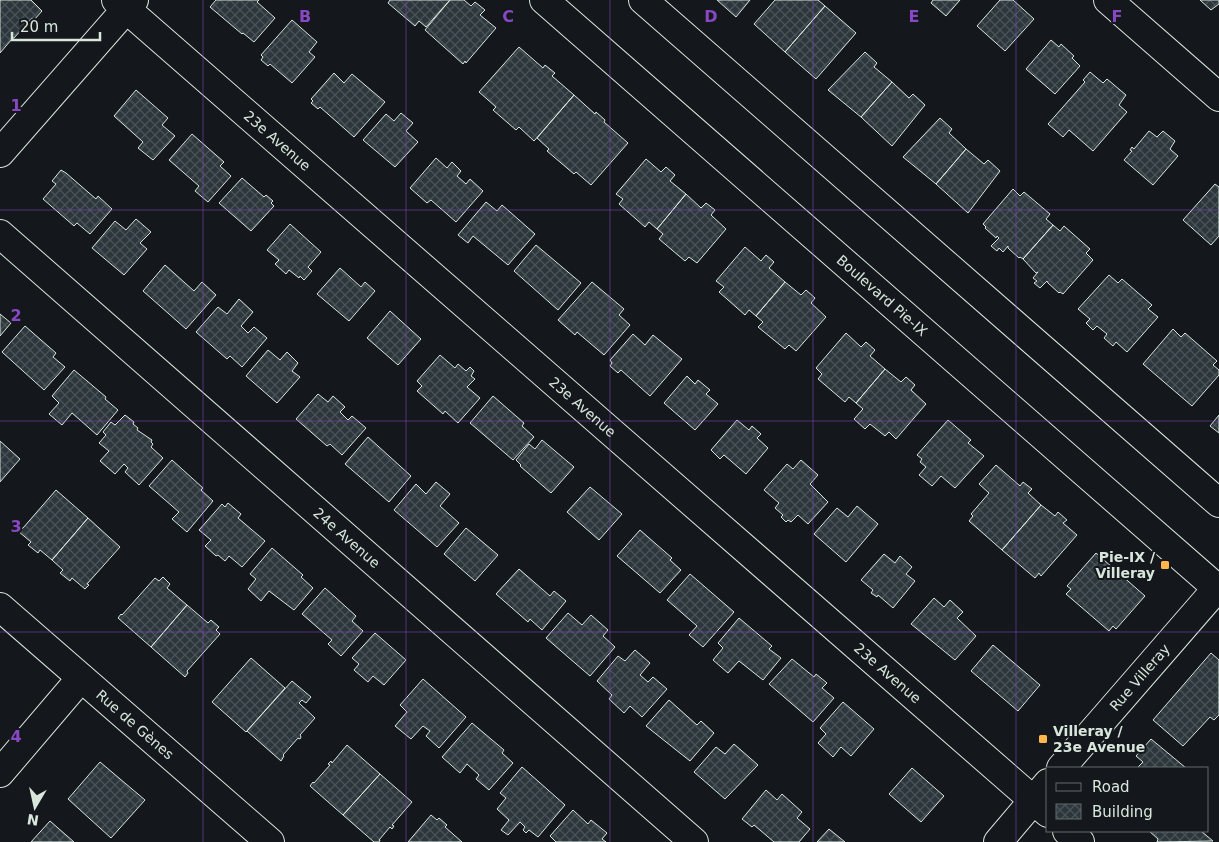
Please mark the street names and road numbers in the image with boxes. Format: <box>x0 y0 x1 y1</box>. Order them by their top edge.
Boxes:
street label: 23e Avenue <box>241 107 314 174</box>
street label: Boulevard Pie-IX <box>834 252 931 340</box>
street label: 23e Avenue <box>546 374 619 440</box>
street label: 24e Avenue <box>310 504 383 571</box>
street label: 23e Avenue <box>851 640 924 706</box>
street label: Rue Villeray <box>1106 641 1173 714</box>
street label: Rue de Gènes <box>93 687 177 762</box>

